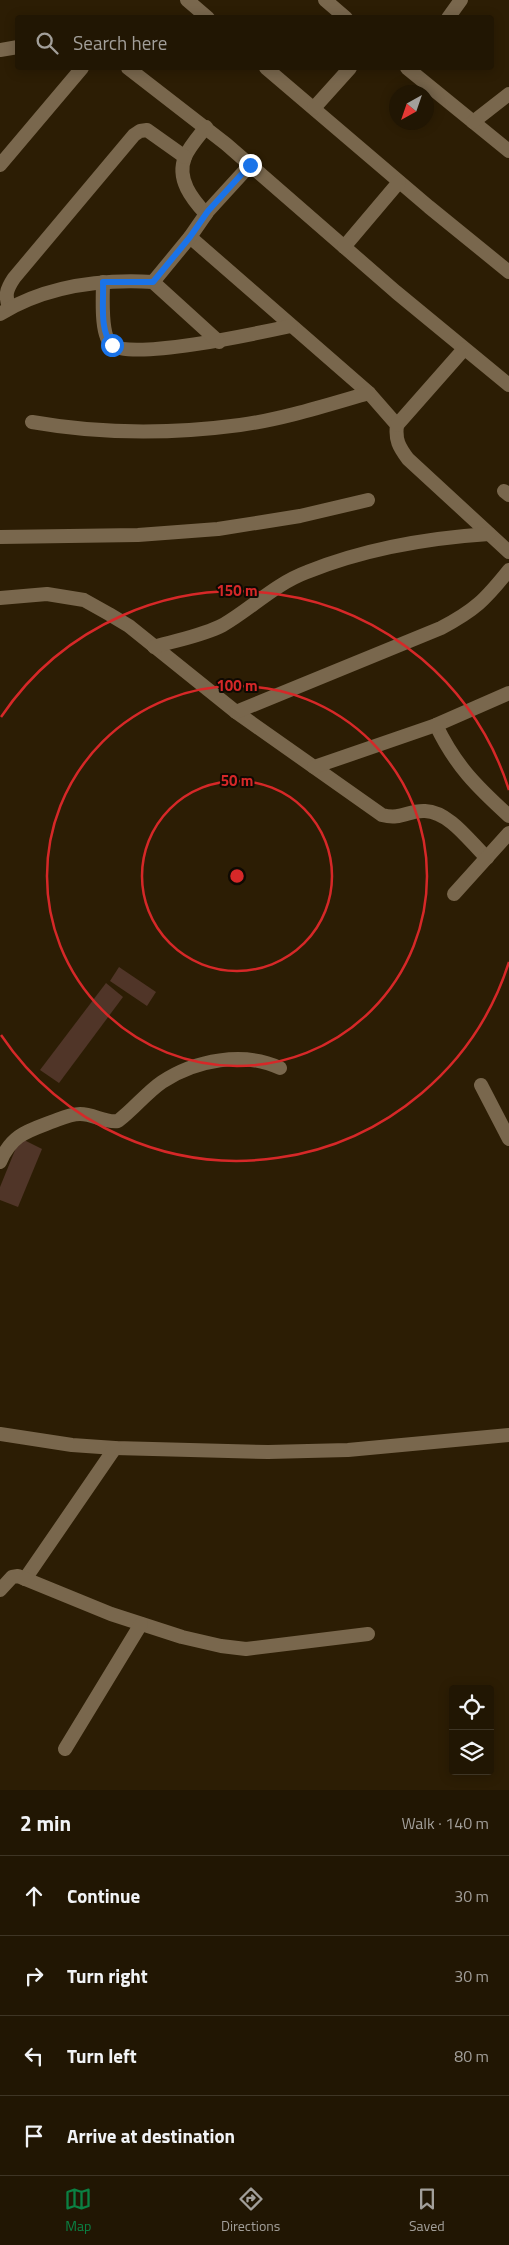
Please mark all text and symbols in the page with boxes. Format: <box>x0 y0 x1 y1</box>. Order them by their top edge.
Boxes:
search box <box>15 15 494 70</box>
text: Search here <box>73 28 167 57</box>
icon: search <box>33 29 61 57</box>
north arrow <box>389 85 434 130</box>
route end <box>239 154 262 177</box>
route start <box>101 334 124 357</box>
text: 150 m <box>216 579 258 602</box>
text: 100 m <box>216 674 258 697</box>
text: 50 m <box>221 769 253 792</box>
centre of rings <box>228 867 246 885</box>
map controls <box>449 1685 494 1775</box>
button: locate <box>449 1685 494 1730</box>
button: layers <box>449 1730 494 1775</box>
text: 2 min <box>20 1807 71 1839</box>
text: Walk · 140 m <box>401 1811 489 1835</box>
text: Continue <box>67 1881 140 1910</box>
icon: ahead <box>20 1882 48 1910</box>
text: 30 m <box>454 1884 489 1908</box>
text: Turn right <box>67 1961 148 1990</box>
icon: right <box>20 1962 48 1990</box>
text: 30 m <box>454 1964 489 1988</box>
text: Turn left <box>67 2041 137 2070</box>
icon: left <box>20 2042 48 2070</box>
text: 80 m <box>454 2044 489 2068</box>
text: Arrive at destination <box>67 2121 235 2150</box>
icon: arrive <box>20 2122 48 2150</box>
tab: Map <box>64 2185 92 2236</box>
tab: Directions <box>221 2185 280 2236</box>
tab: Saved <box>409 2185 445 2236</box>

